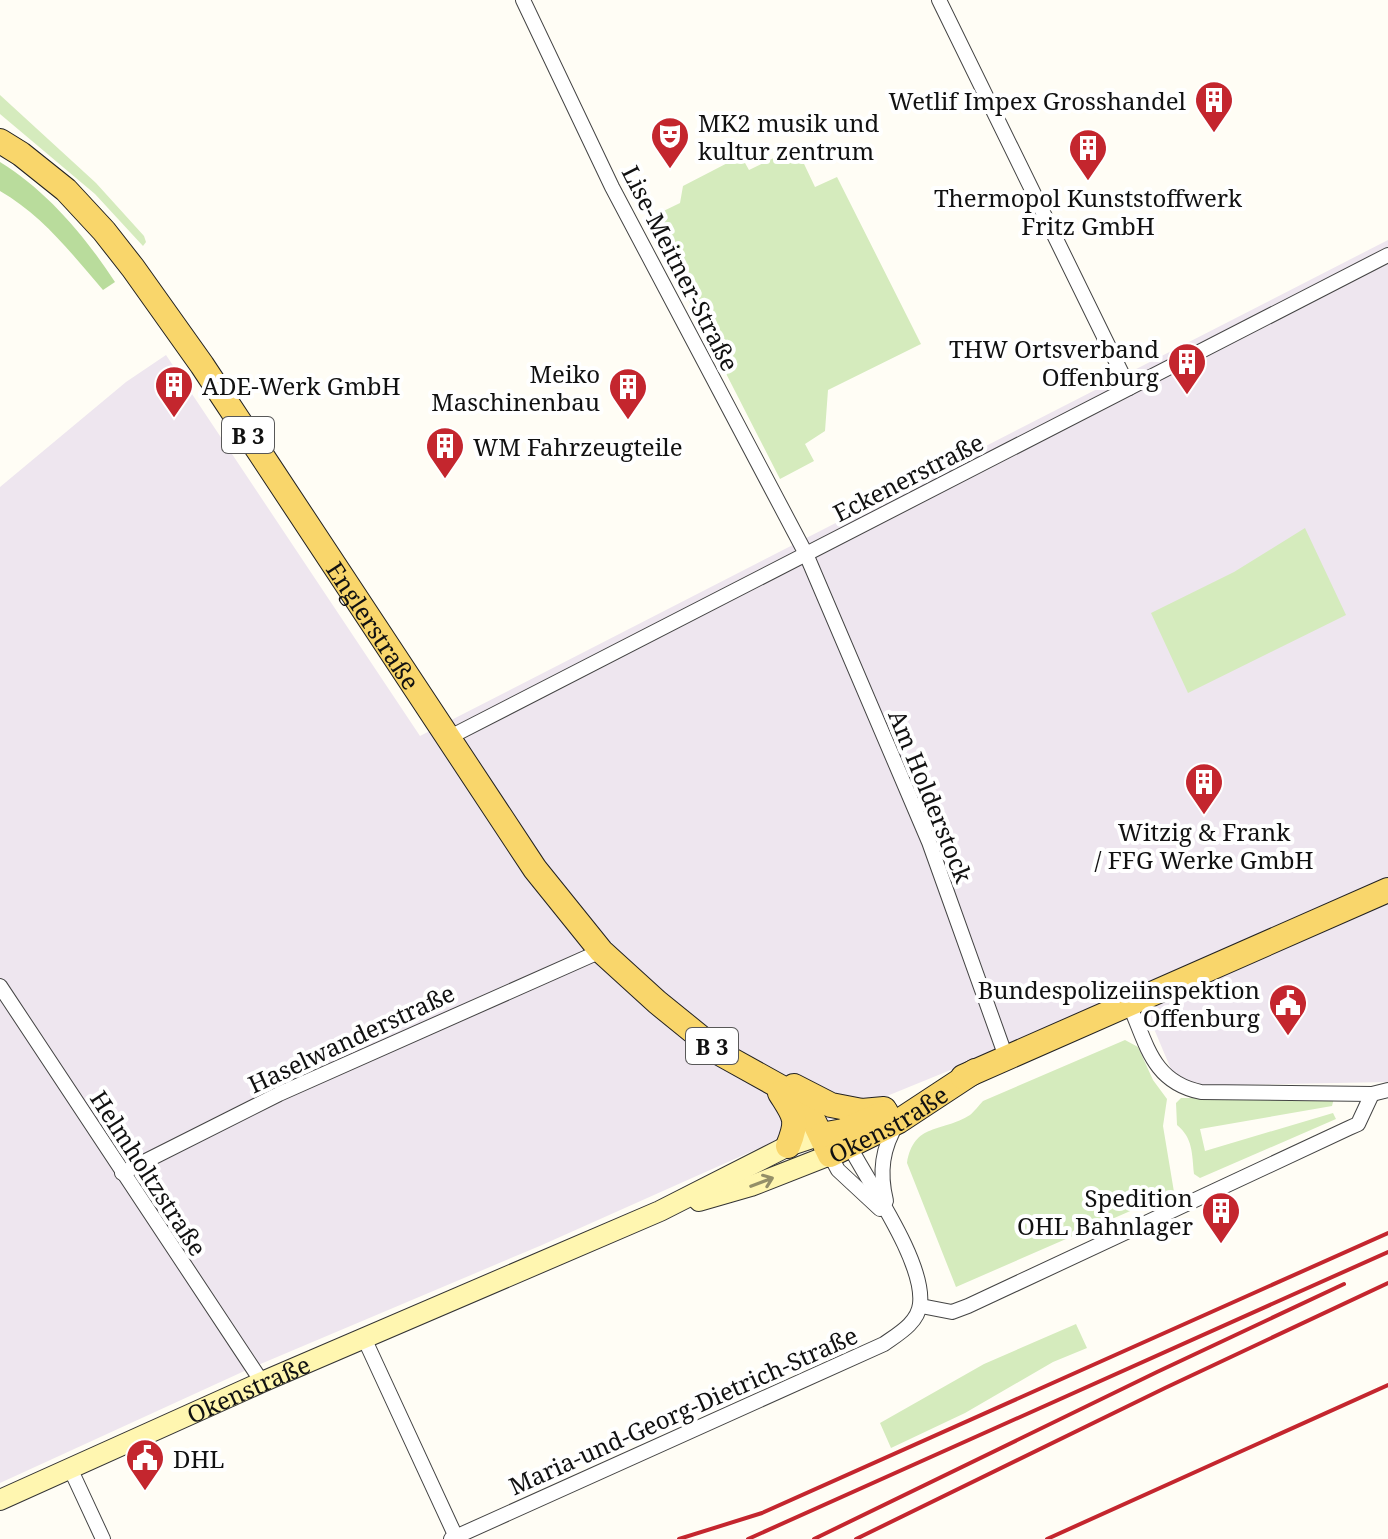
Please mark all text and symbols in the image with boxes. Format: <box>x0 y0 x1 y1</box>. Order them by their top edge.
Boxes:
building icon: Wetlif Impex Grosshandel <box>1193 79 1235 134</box>
place label: Wetlif Impex Grosshandel <box>888 84 1187 117</box>
place label: MK2 musik und kultur zentrum <box>698 106 879 167</box>
theatre icon: MK2 musik und kultur zentrum <box>649 115 691 170</box>
building icon: Thermopol Kunststoffwerk Fritz GmbH <box>1067 127 1109 182</box>
street label: Lise-Meitner-Straße <box>615 160 747 376</box>
place label: Thermopol Kunststoffwerk Fritz GmbH <box>934 181 1243 242</box>
place label: THW Ortsverband Offenburg <box>949 332 1159 393</box>
building icon: THW Ortsverband Offenburg <box>1166 341 1208 396</box>
place label: Meiko Maschinenbau <box>431 357 600 418</box>
building icon: ADE-Werk GmbH <box>153 364 195 419</box>
building icon: Meiko Maschinenbau <box>607 366 649 421</box>
place label: ADE-Werk GmbH <box>202 369 400 402</box>
road number: B 3 <box>222 417 274 453</box>
building icon: WM Fahrzeugteile <box>424 425 466 480</box>
street label: Eckenerstraße <box>827 425 989 529</box>
place label: WM Fahrzeugteile <box>473 430 683 463</box>
street label: Englerstraße <box>320 555 428 695</box>
street label: Am Holderstock <box>881 705 981 888</box>
building icon: Witzig & Frank / FFG Werke GmbH <box>1183 761 1225 816</box>
place label: Witzig & Frank / FFG Werke GmbH <box>1095 815 1313 876</box>
place label: Bundespolizeiinspektion Offenburg <box>978 973 1260 1034</box>
street label: Haselwanderstraße <box>242 976 460 1100</box>
public building icon: Bundespolizeiinspektion Offenburg <box>1267 982 1309 1037</box>
road number: B 3 <box>686 1028 738 1064</box>
street label: Okenstraße <box>823 1077 954 1170</box>
street label: Helmholtzstraße <box>83 1084 215 1262</box>
one-way arrow <box>749 1174 774 1188</box>
place label: Spedition OHL Bahnlager <box>1017 1181 1193 1242</box>
building icon: Spedition OHL Bahnlager <box>1200 1190 1242 1245</box>
street label: Maria-und-Georg-Dietrich-Straße <box>503 1318 863 1502</box>
street label: Okenstraße <box>181 1347 315 1430</box>
public building icon: DHL <box>124 1437 166 1492</box>
place label: DHL <box>173 1442 224 1475</box>

